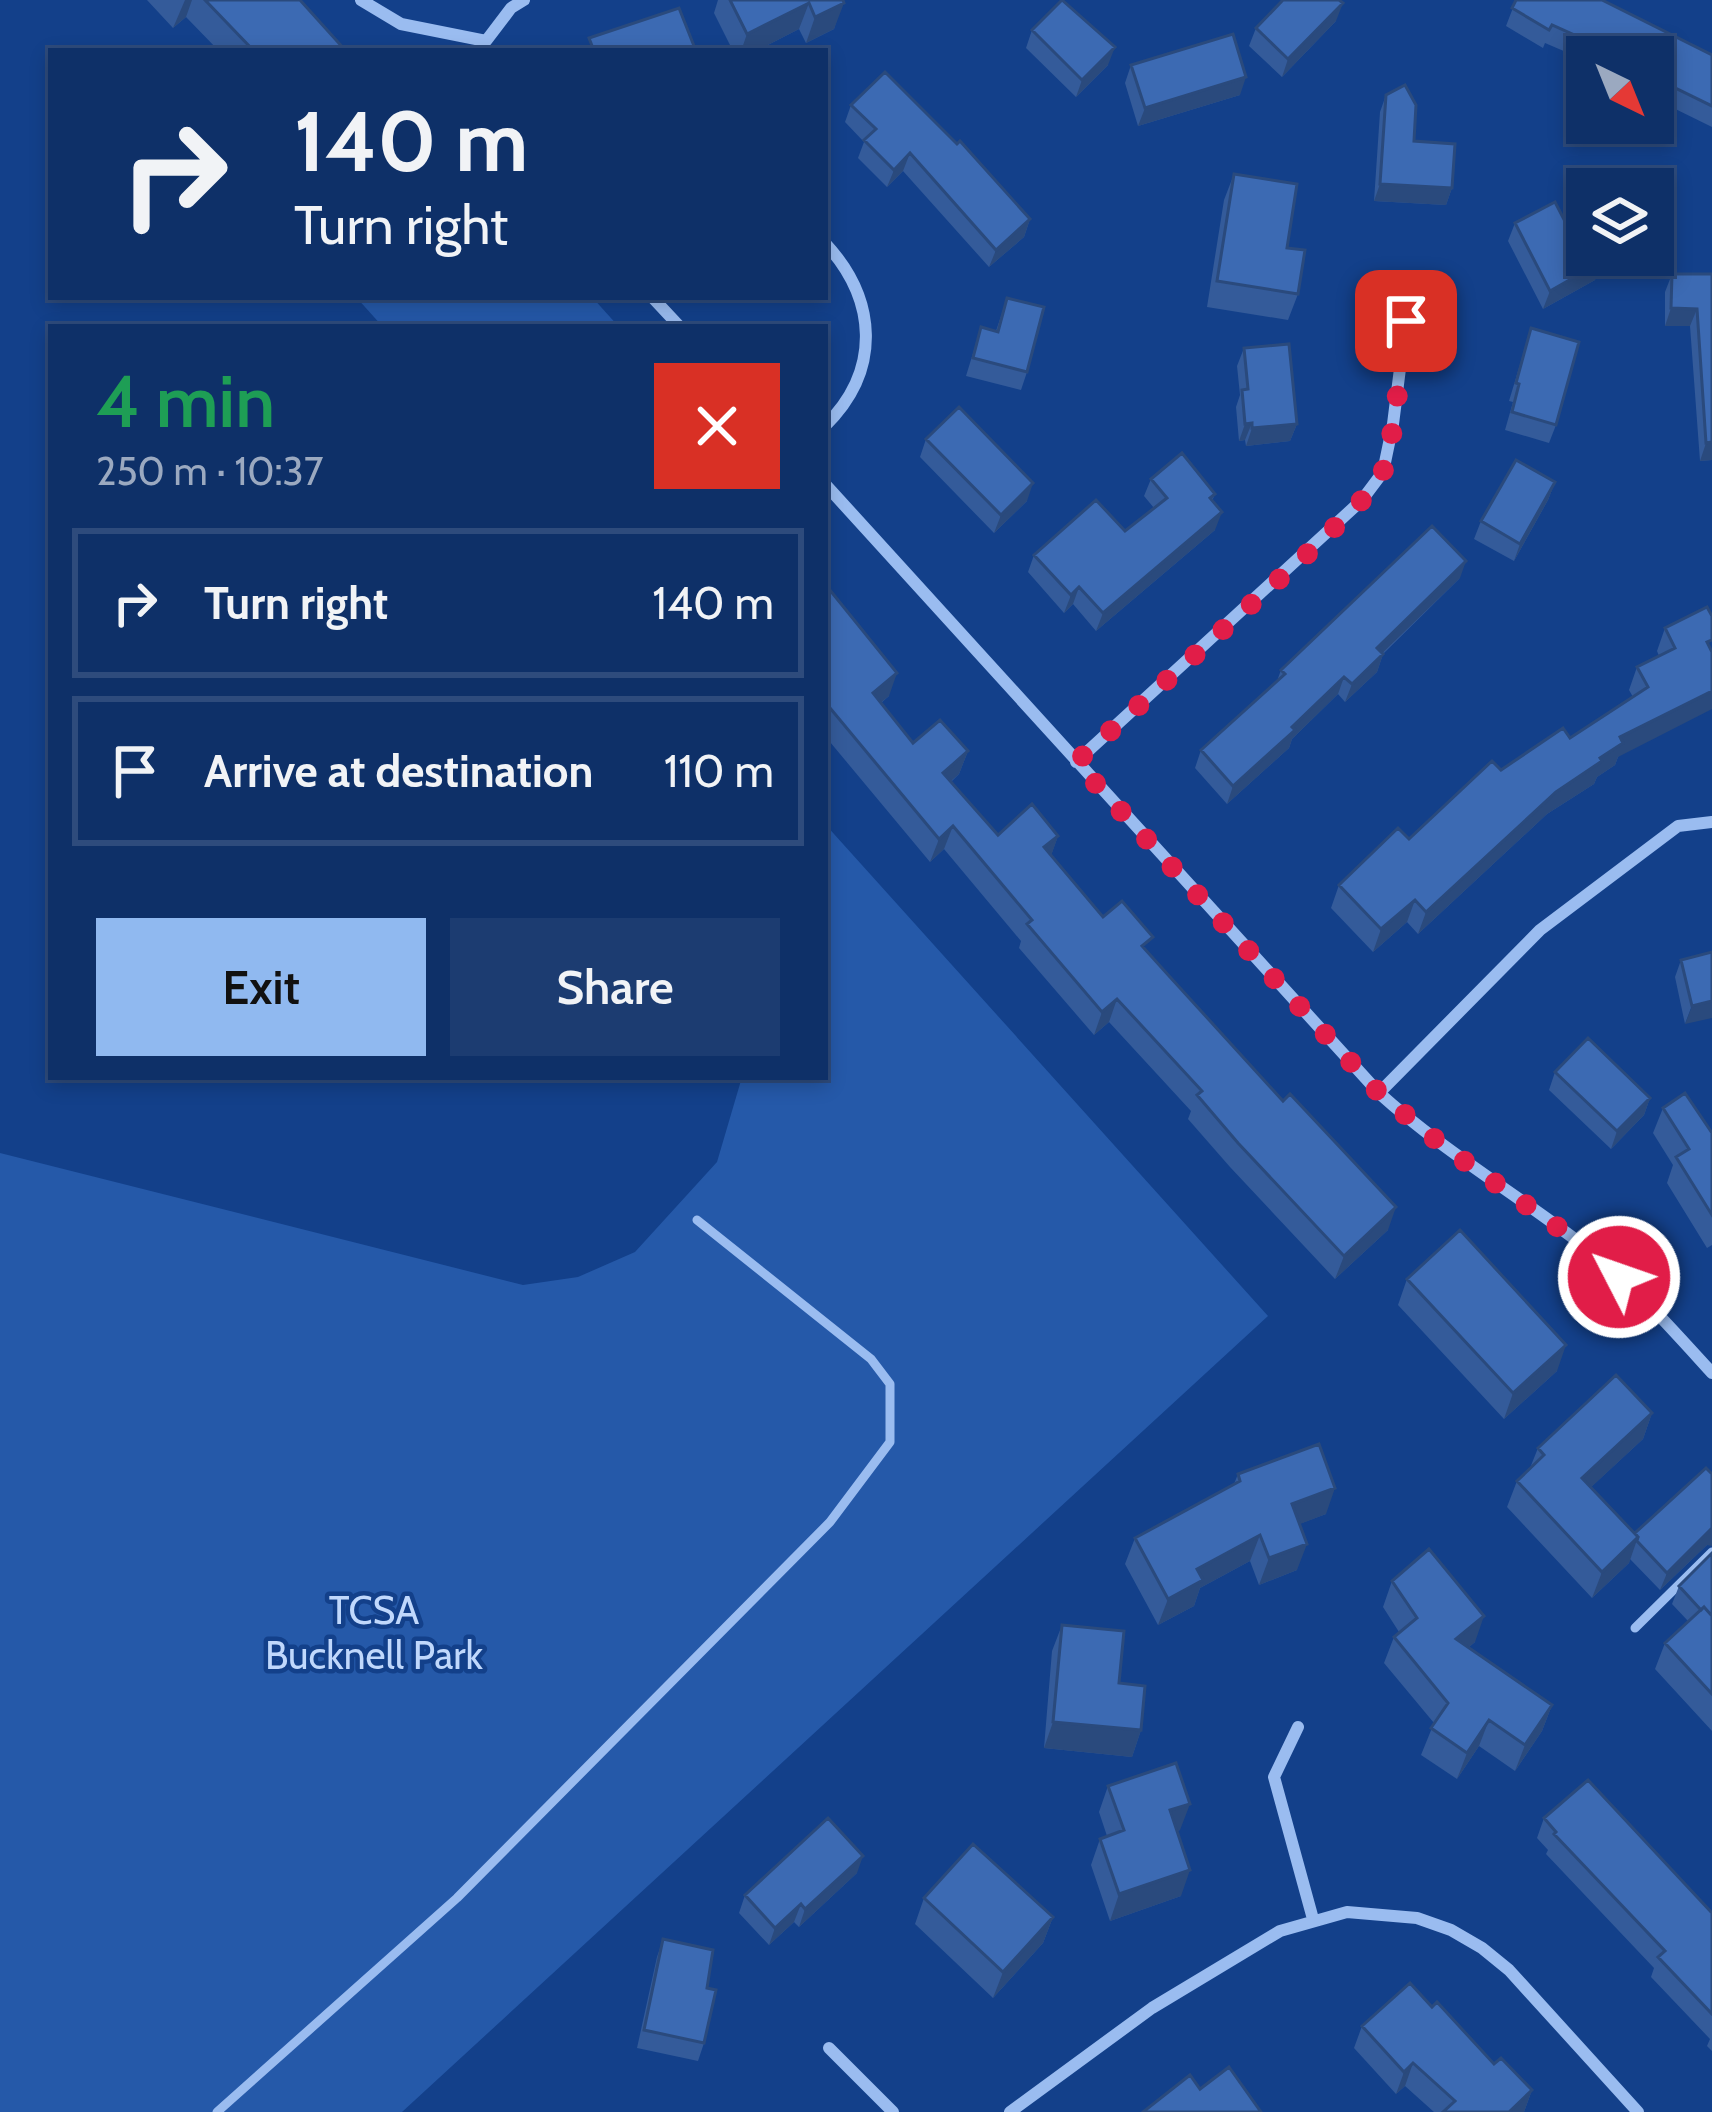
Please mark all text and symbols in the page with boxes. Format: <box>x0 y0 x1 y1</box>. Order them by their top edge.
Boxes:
north arrow <box>1566 36 1674 144</box>
map controls <box>1566 36 1674 276</box>
text: 140 m <box>294 90 528 192</box>
icon: right <box>96 96 252 252</box>
button: layers <box>1566 168 1674 276</box>
text: Turn right <box>294 192 508 258</box>
pin <box>1355 270 1457 372</box>
icon: arrive <box>1373 288 1439 354</box>
text: 4 min <box>96 358 275 445</box>
button: close <box>654 363 780 489</box>
text: 250 m · 10:37 <box>96 447 323 495</box>
icon: right <box>102 570 168 636</box>
text: Turn right <box>204 576 388 630</box>
text: 140 m <box>652 576 774 630</box>
icon: arrive <box>102 738 168 804</box>
text: Arrive at destination <box>204 744 593 798</box>
text: 110 m <box>664 744 774 798</box>
button: Exit <box>96 918 426 1056</box>
button: Share <box>450 918 780 1056</box>
position arrow <box>1556 1214 1682 1340</box>
park label: TCSA Bucknell Park <box>265 1586 483 1679</box>

